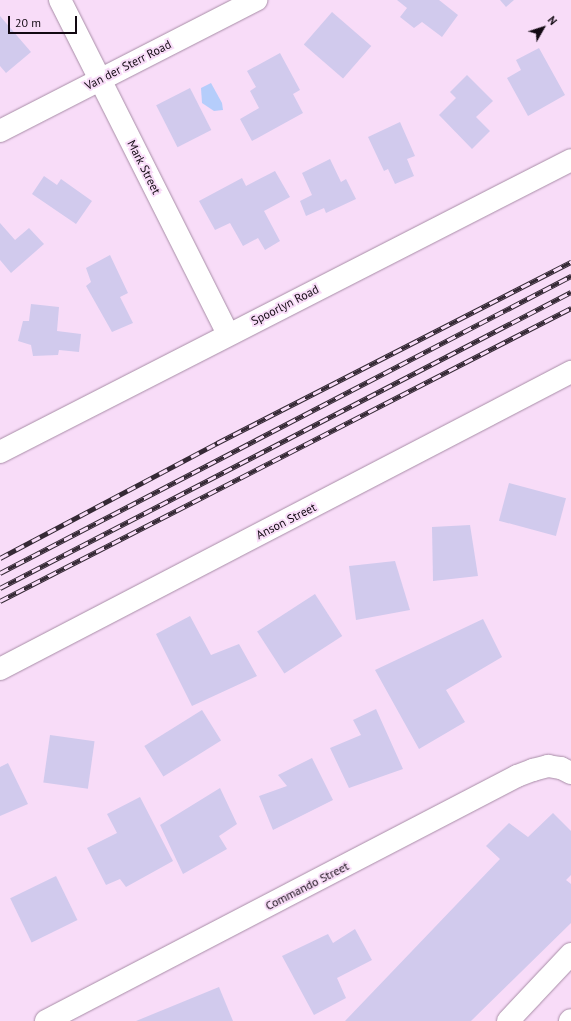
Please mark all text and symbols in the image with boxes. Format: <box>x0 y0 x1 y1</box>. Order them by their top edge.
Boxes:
scale bar <box>10 8 79 34</box>
north arrow <box>523 8 563 48</box>
text: N <box>545 13 560 28</box>
text: 20 m <box>15 15 41 30</box>
street label: Van der Sterr Road <box>82 37 174 93</box>
street label: Mark Street <box>124 137 164 197</box>
street label: Spoorlyn Road <box>249 282 321 328</box>
street label: Anson Street <box>254 500 318 542</box>
street label: Commando Street <box>263 859 351 913</box>

